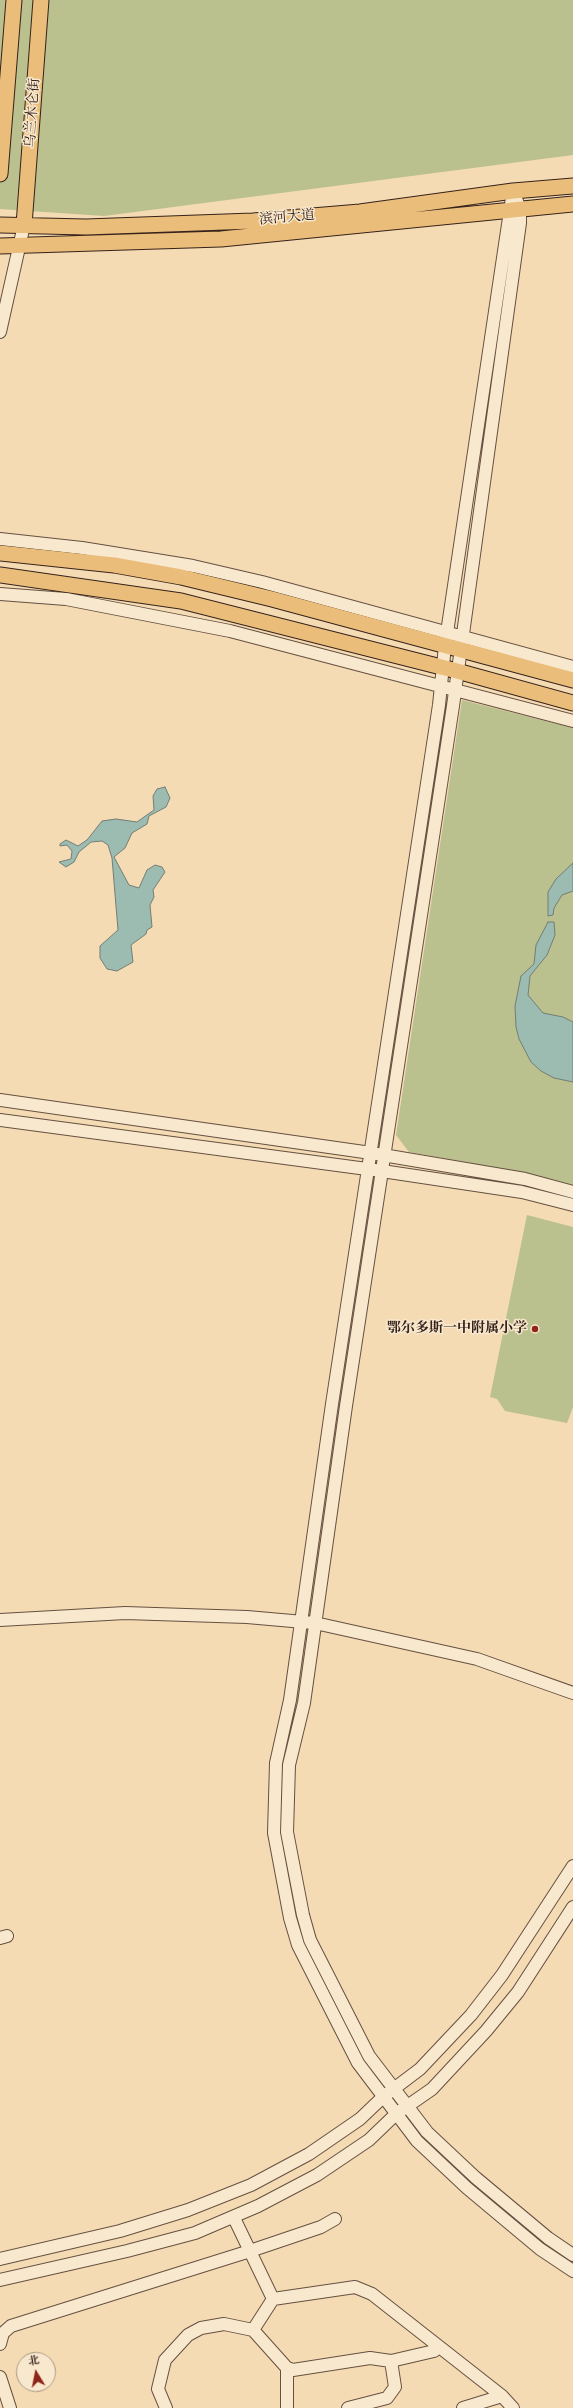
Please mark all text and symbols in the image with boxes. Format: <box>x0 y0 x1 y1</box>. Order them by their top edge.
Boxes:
street label: 乌兰木仑街 <box>22 77 44 149</box>
street label: 滨河大道 <box>258 207 316 229</box>
place label: 鄂尔多斯一中附属小学 <box>387 1321 527 1337</box>
marker: 鄂尔多斯一中附属小学 <box>530 1324 540 1334</box>
north arrow <box>16 2352 56 2392</box>
text: 北 <box>27 2353 41 2369</box>

